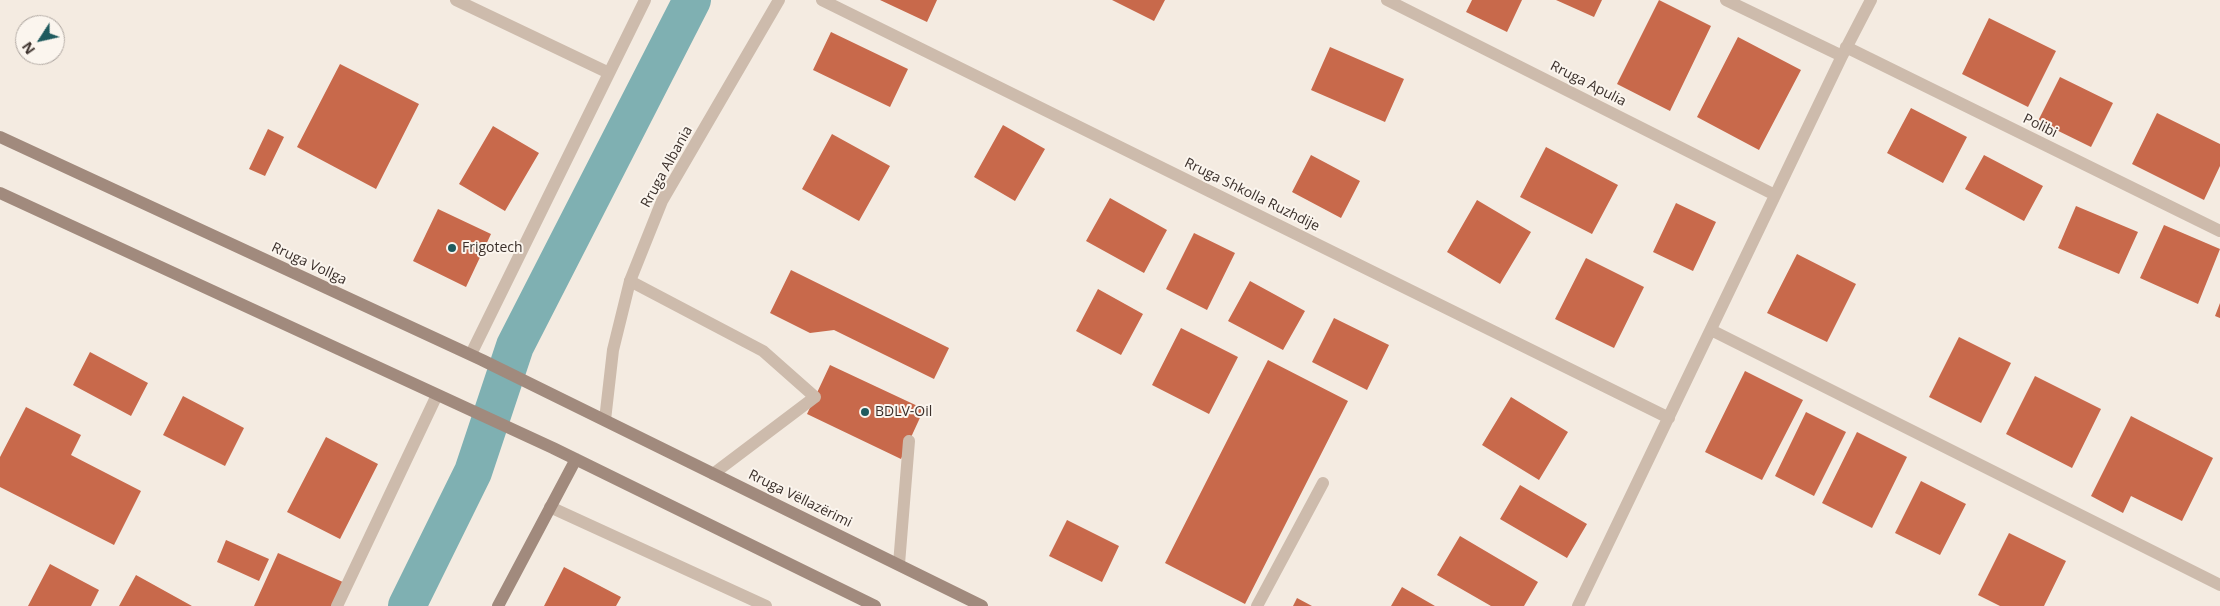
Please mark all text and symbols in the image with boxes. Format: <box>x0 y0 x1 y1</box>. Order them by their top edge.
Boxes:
north arrow <box>15 15 65 65</box>
text: N <box>17 38 39 58</box>
street label: Rruga Apulia <box>1547 58 1629 110</box>
street label: Polibi <box>2020 111 2060 141</box>
street label: Rruga Albania <box>638 123 696 211</box>
street label: Rruga Shkolla Ruzhdije <box>1182 155 1322 235</box>
street label: Rruga Vollga <box>269 239 349 289</box>
place label: Frigotech <box>462 240 523 256</box>
marker: Frigotech <box>446 242 458 254</box>
place label: BDLV-Oil <box>875 404 932 420</box>
marker: BDLV-Oil <box>859 406 871 418</box>
street label: Rruga Vëllazërimi <box>745 467 855 531</box>

